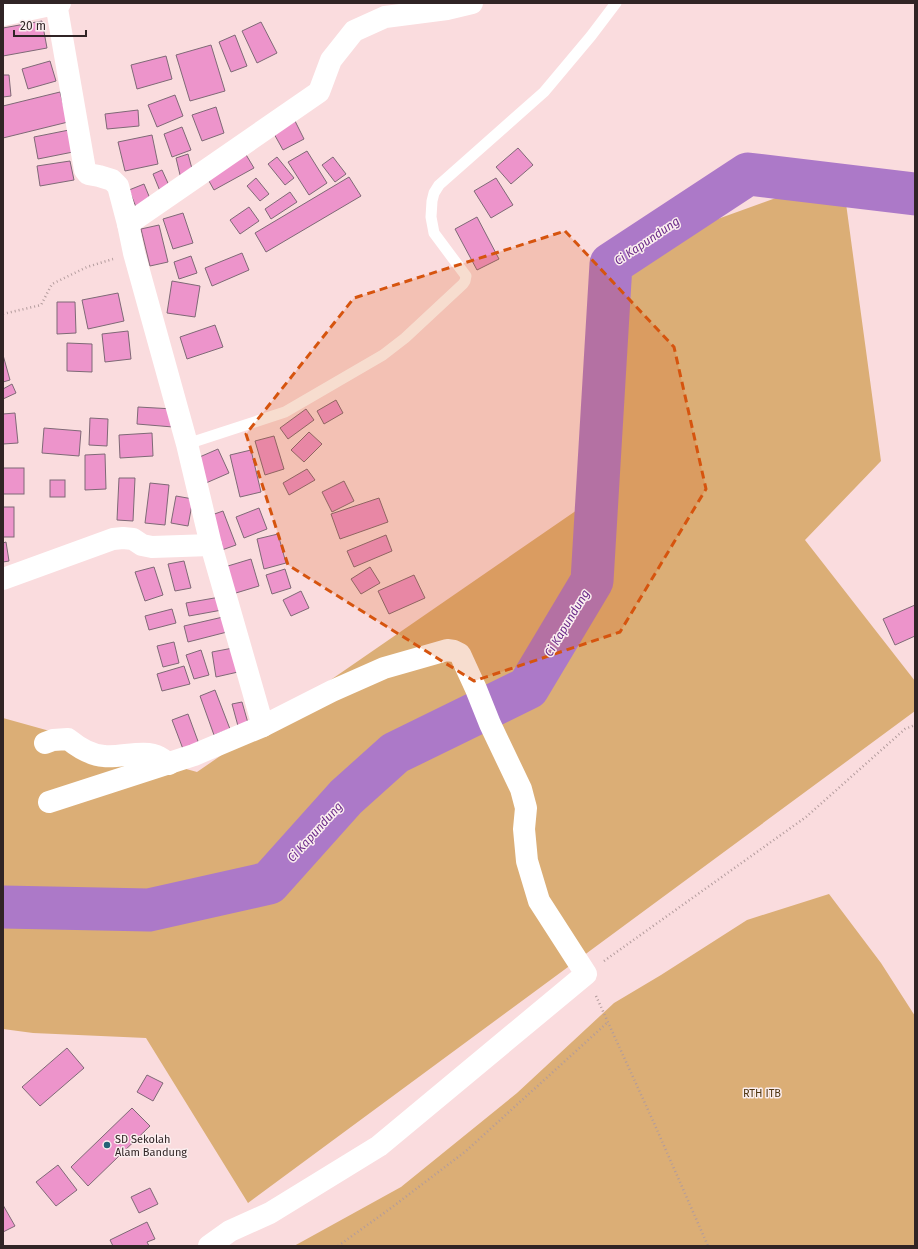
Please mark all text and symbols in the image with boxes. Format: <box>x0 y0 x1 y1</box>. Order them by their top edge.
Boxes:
scale bar <box>14 12 86 38</box>
text: 20 m <box>20 19 46 33</box>
water label: Ci Kapundung <box>612 214 682 268</box>
water label: Ci Kapundung <box>542 587 592 659</box>
water label: Ci Kapundung <box>285 799 345 865</box>
park label: RTH ITB <box>743 1087 781 1100</box>
place label: SD Sekolah Alam Bandung <box>115 1133 187 1159</box>
marker: SD Sekolah Alam Bandung <box>102 1140 112 1150</box>

